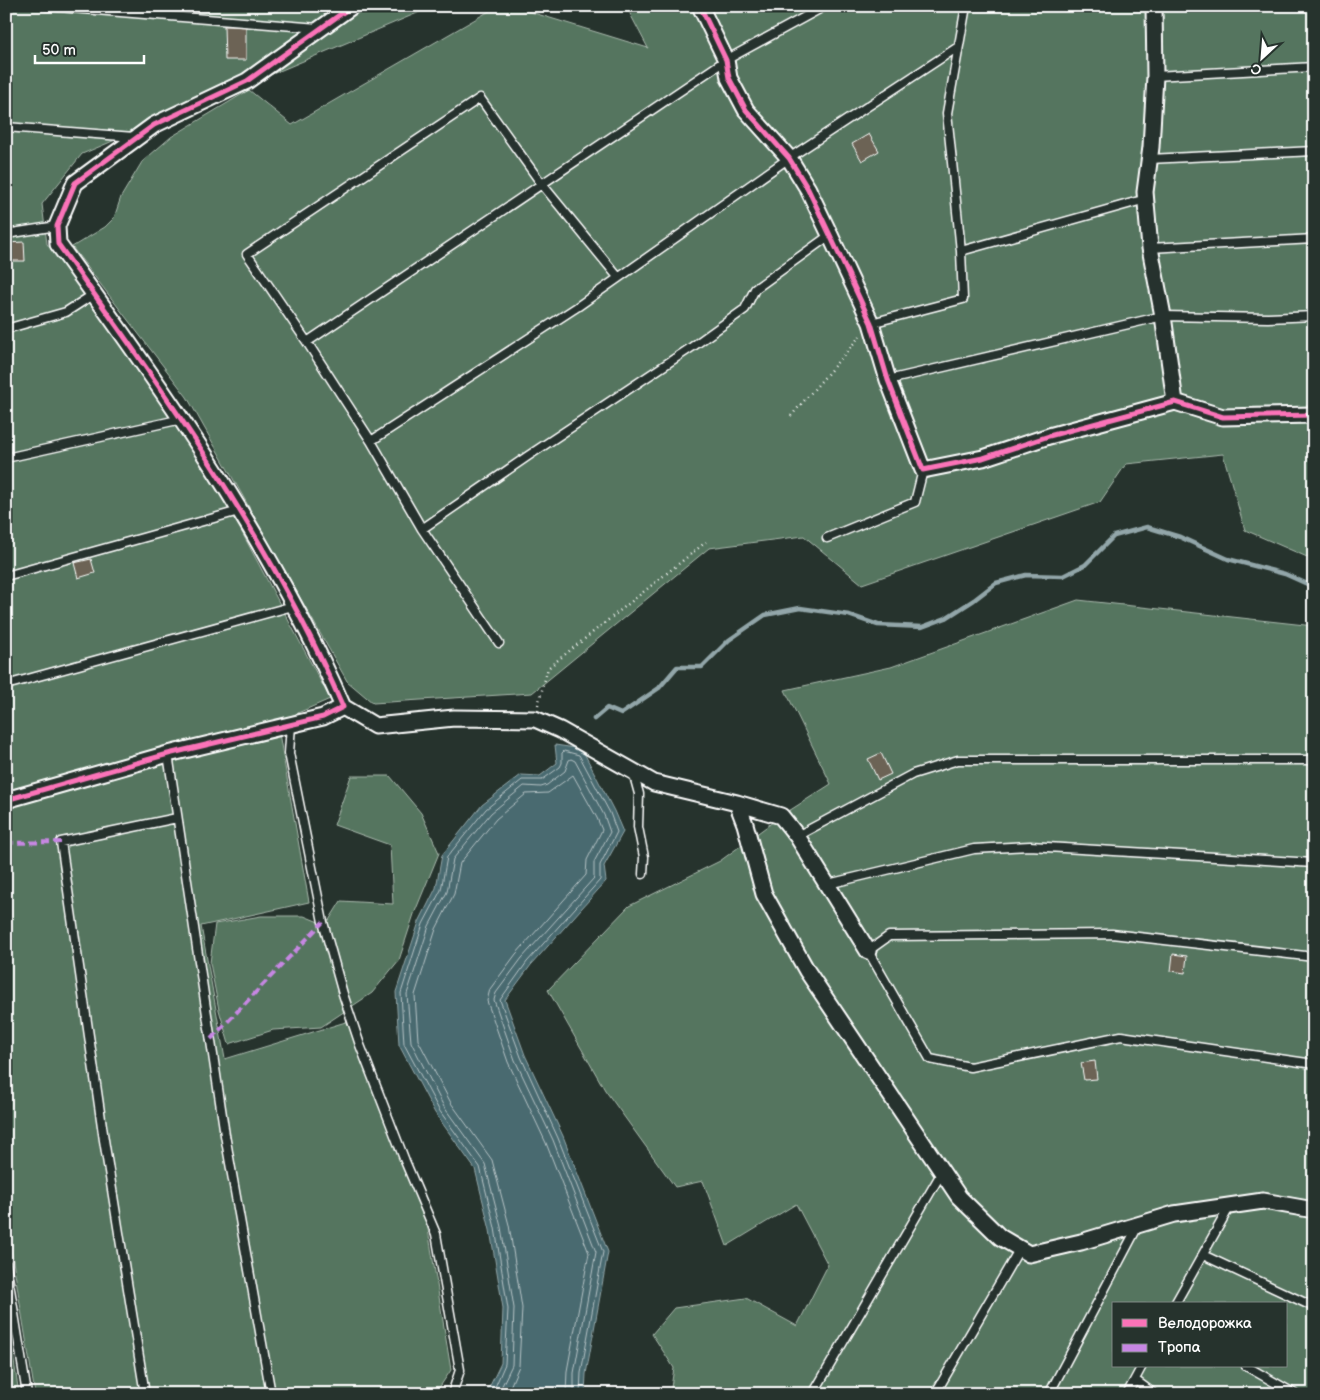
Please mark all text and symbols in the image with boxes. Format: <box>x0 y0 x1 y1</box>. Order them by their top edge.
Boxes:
scale bar <box>35 32 144 64</box>
north arrow <box>1238 32 1288 82</box>
text: 50 m <box>42 41 76 60</box>
text: С <box>1248 59 1265 79</box>
legend <box>1112 1302 1288 1368</box>
text: Велодорожка <box>1158 1314 1252 1333</box>
text: Тропа <box>1158 1338 1201 1357</box>

